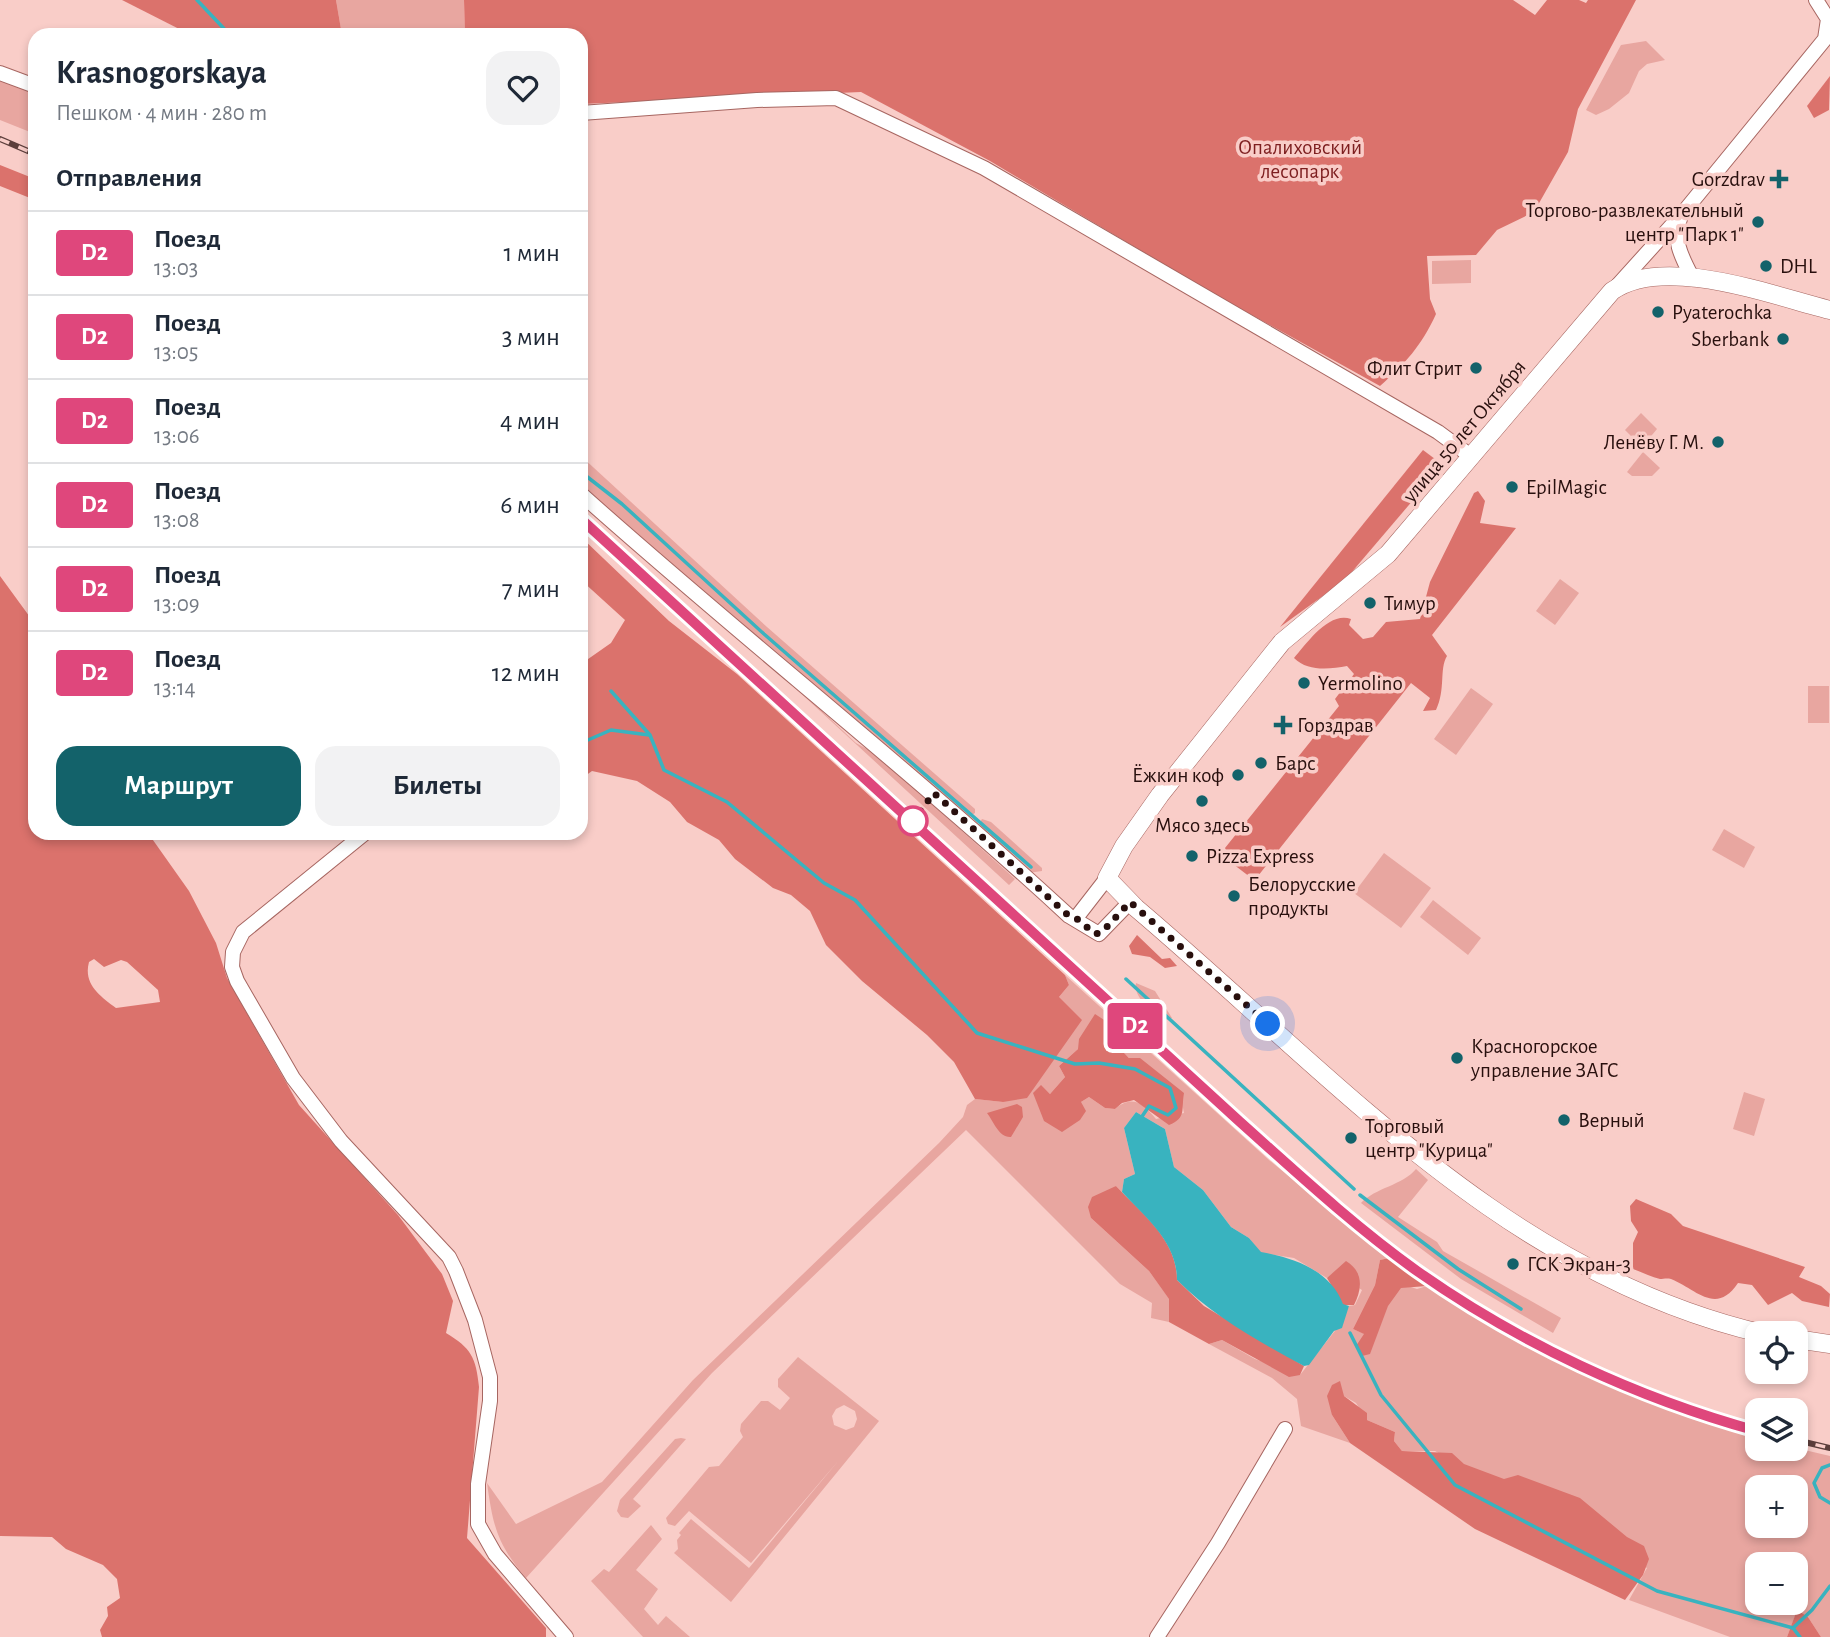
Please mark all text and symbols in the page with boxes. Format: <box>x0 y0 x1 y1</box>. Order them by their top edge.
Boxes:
button: heart <box>486 51 560 125</box>
text: Krasnogorskaya <box>56 57 267 90</box>
text: Пешком · 4 мин · 280 m <box>56 102 267 125</box>
park label: Опалиховский лесопарк <box>1238 137 1362 182</box>
text: Отправления <box>56 165 202 191</box>
place label: Gorzdrav <box>1692 169 1765 190</box>
marker: Gorzdrav <box>1771 171 1787 187</box>
place label: Торгово-развлекательный центр "Парк 1" <box>1525 200 1744 245</box>
marker: Торгово-развлекательный центр "Парк 1" <box>1750 214 1766 230</box>
text: Поезд <box>154 226 221 252</box>
text: 1 мин <box>504 240 560 266</box>
text: D2 <box>81 241 108 265</box>
place label: DHL <box>1780 256 1817 277</box>
text: 13:03 <box>154 257 198 280</box>
marker: DHL <box>1758 258 1774 274</box>
place label: Pyaterochka <box>1672 302 1773 323</box>
marker: Pyaterochka <box>1650 304 1666 320</box>
text: Поезд <box>154 310 221 336</box>
text: 3 мин <box>502 324 560 350</box>
text: D2 <box>81 325 108 349</box>
place label: Sberbank <box>1691 329 1769 350</box>
marker: Sberbank <box>1775 331 1791 347</box>
text: 13:05 <box>154 341 198 364</box>
street label: улица 50 лет Октября <box>1398 356 1530 507</box>
place label: Флит Стрит <box>1367 358 1462 379</box>
marker: Флит Стрит <box>1468 360 1484 376</box>
text: Поезд <box>154 394 221 420</box>
text: 4 мин <box>500 408 560 434</box>
text: D2 <box>81 409 108 433</box>
text: 13:06 <box>154 425 200 448</box>
place label: Ленёву Г. М. <box>1603 432 1704 453</box>
marker: Ленёву Г. М. <box>1710 434 1726 450</box>
place label: EpilMagic <box>1526 477 1607 498</box>
text: Поезд <box>154 478 221 504</box>
marker: EpilMagic <box>1504 479 1520 495</box>
text: 6 мин <box>500 492 560 518</box>
text: D2 <box>81 493 108 517</box>
text: 13:08 <box>154 509 200 532</box>
text: Поезд <box>154 562 221 588</box>
text: 7 мин <box>502 576 560 602</box>
text: D2 <box>81 577 108 601</box>
text: 13:09 <box>154 593 200 616</box>
place label: Тимур <box>1384 593 1436 614</box>
marker: Тимур <box>1362 595 1378 611</box>
text: Поезд <box>154 646 221 672</box>
text: 12 мин <box>492 660 560 686</box>
text: D2 <box>81 661 108 685</box>
place label: Yermolino <box>1318 673 1403 694</box>
marker: Yermolino <box>1296 675 1312 691</box>
text: 13:14 <box>154 677 196 700</box>
place label: Горздрав <box>1297 715 1374 736</box>
marker: Горздрав <box>1275 717 1291 733</box>
button: Маршрут <box>56 746 301 826</box>
button: Билеты <box>315 746 560 826</box>
place label: Барс <box>1275 753 1316 774</box>
marker: Барс <box>1253 755 1269 771</box>
place label: Ёжкин коф <box>1132 764 1224 786</box>
marker: Ёжкин коф <box>1230 767 1246 783</box>
marker: Мясо здесь <box>1194 793 1210 809</box>
unlabelled marker <box>898 806 928 836</box>
place label: Мясо здесь <box>1155 815 1249 836</box>
place label: Pizza Express <box>1206 846 1314 867</box>
marker: Pizza Express <box>1184 848 1200 864</box>
place label: Белорусские продукты <box>1248 874 1356 919</box>
marker: Белорусские продукты <box>1226 888 1242 904</box>
line badge: D2 <box>1104 1003 1166 1049</box>
your location <box>1250 1006 1285 1041</box>
text: D2 <box>1121 1014 1149 1038</box>
place label: Красногорское управление ЗАГС <box>1470 1036 1619 1081</box>
marker: Красногорское управление ЗАГС <box>1449 1050 1465 1066</box>
place label: Верный <box>1578 1110 1645 1131</box>
marker: Верный <box>1556 1112 1572 1128</box>
place label: Торговый центр "Курица" <box>1365 1116 1493 1161</box>
marker: Торговый центр "Курица" <box>1343 1130 1359 1146</box>
place label: ГСК Экран-3 <box>1527 1254 1631 1275</box>
marker: ГСК Экран-3 <box>1505 1256 1521 1272</box>
map controls <box>1745 1321 1808 1615</box>
button: locate <box>1745 1321 1808 1384</box>
button: layers <box>1745 1398 1808 1461</box>
button: + <box>1745 1475 1808 1538</box>
button: − <box>1745 1552 1808 1615</box>

